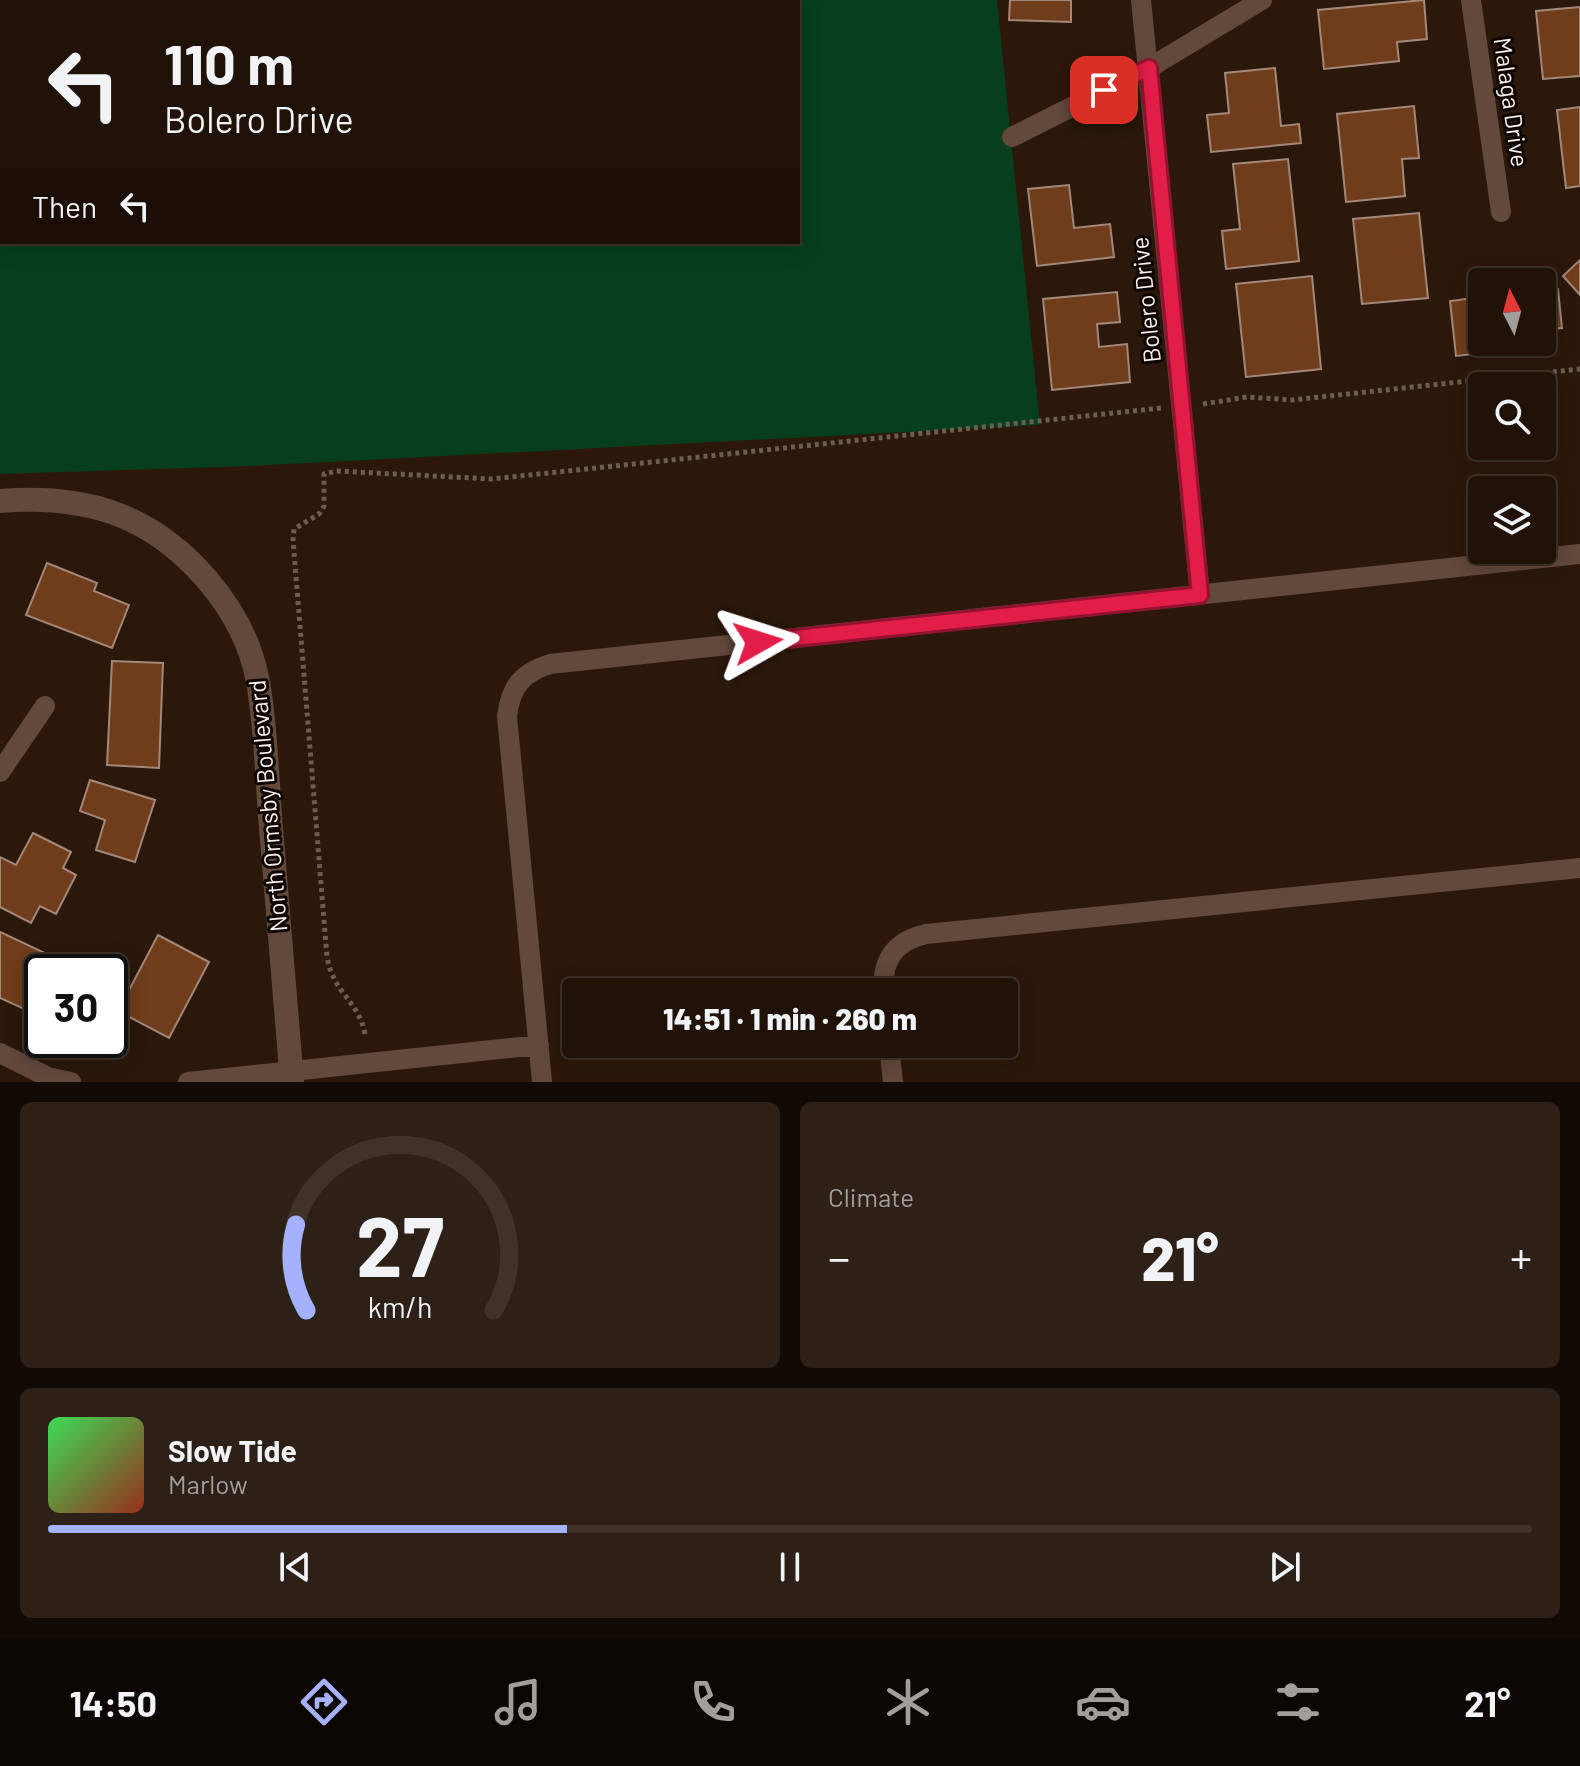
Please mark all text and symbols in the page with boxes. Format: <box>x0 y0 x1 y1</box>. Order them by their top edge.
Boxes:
text: 110 m <box>164 29 294 96</box>
icon: left <box>32 32 136 136</box>
street label: Malaga Drive <box>1489 35 1535 169</box>
pin <box>1070 56 1138 124</box>
icon: arrive <box>1082 68 1126 112</box>
text: Bolero Drive <box>164 97 354 140</box>
icon: left <box>113 184 157 228</box>
text: Then <box>32 188 97 224</box>
street label: Bolero Drive <box>1124 236 1166 364</box>
north arrow <box>1468 268 1556 356</box>
map controls <box>1468 268 1556 564</box>
button: search <box>1468 372 1556 460</box>
button: layers <box>1468 476 1556 564</box>
position arrow <box>716 600 800 684</box>
street label: North Ormsby Boulevard <box>242 679 292 933</box>
speed limit sign: 30 <box>24 954 128 1058</box>
text: 14:51 · 1 min · 260 m <box>663 1000 917 1036</box>
text: Climate <box>828 1181 914 1212</box>
text: 27 <box>356 1194 444 1294</box>
text: 21° <box>1141 1221 1219 1293</box>
text: − <box>828 1230 850 1283</box>
text: + <box>1510 1230 1532 1283</box>
text: km/h <box>368 1289 432 1324</box>
text: Slow Tide <box>168 1432 297 1468</box>
text: Marlow <box>168 1468 248 1499</box>
icon: previous <box>273 1545 317 1589</box>
icon: pause <box>768 1545 812 1589</box>
icon: next <box>1263 1545 1307 1589</box>
icon: directions <box>296 1674 352 1730</box>
icon: music <box>490 1674 546 1730</box>
icon: phone <box>685 1674 741 1730</box>
icon: climate <box>880 1674 936 1730</box>
icon: car <box>1075 1674 1131 1730</box>
icon: filters <box>1270 1674 1326 1730</box>
text: 14:50 <box>69 1681 157 1724</box>
text: 21° <box>1464 1681 1511 1724</box>

